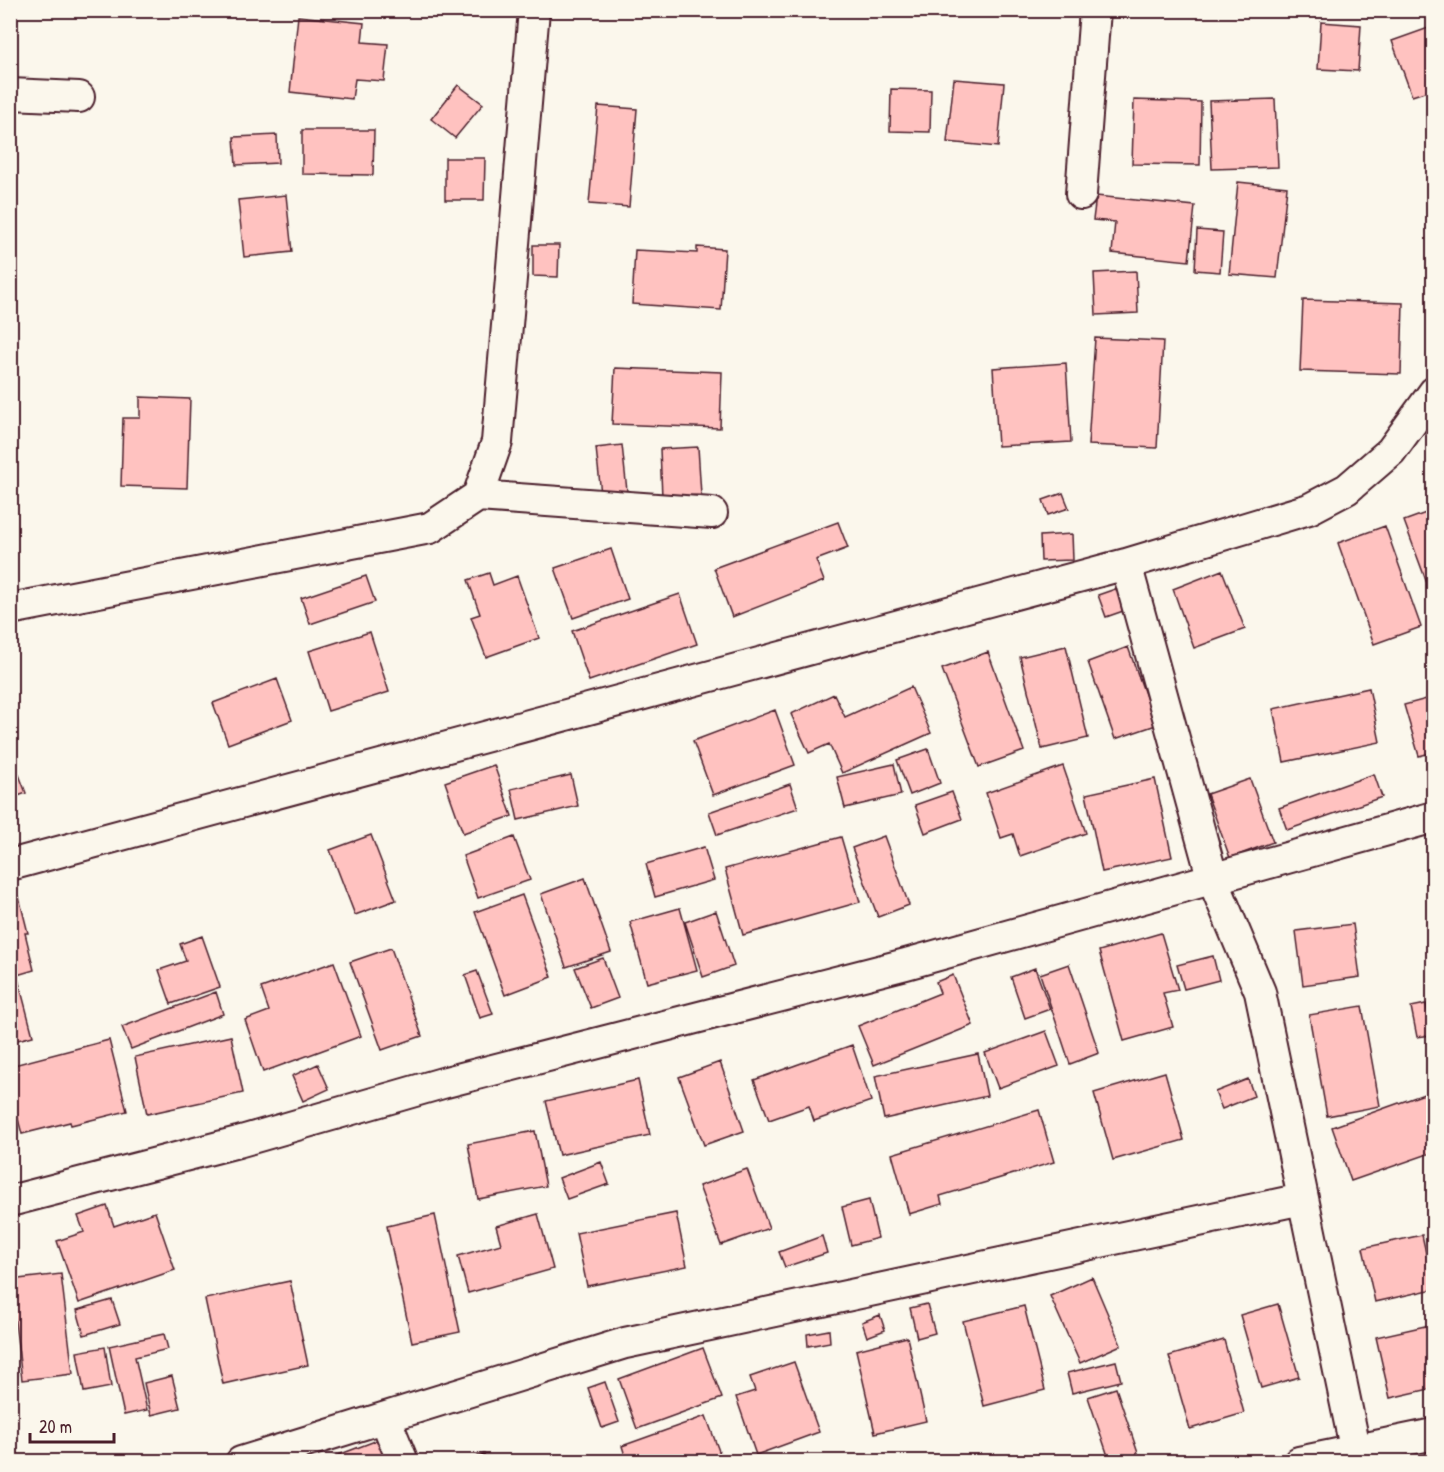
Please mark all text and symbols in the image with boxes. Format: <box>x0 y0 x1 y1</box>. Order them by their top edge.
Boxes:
scale bar <box>30 1406 114 1444</box>
text: 20 m <box>39 1414 72 1439</box>

